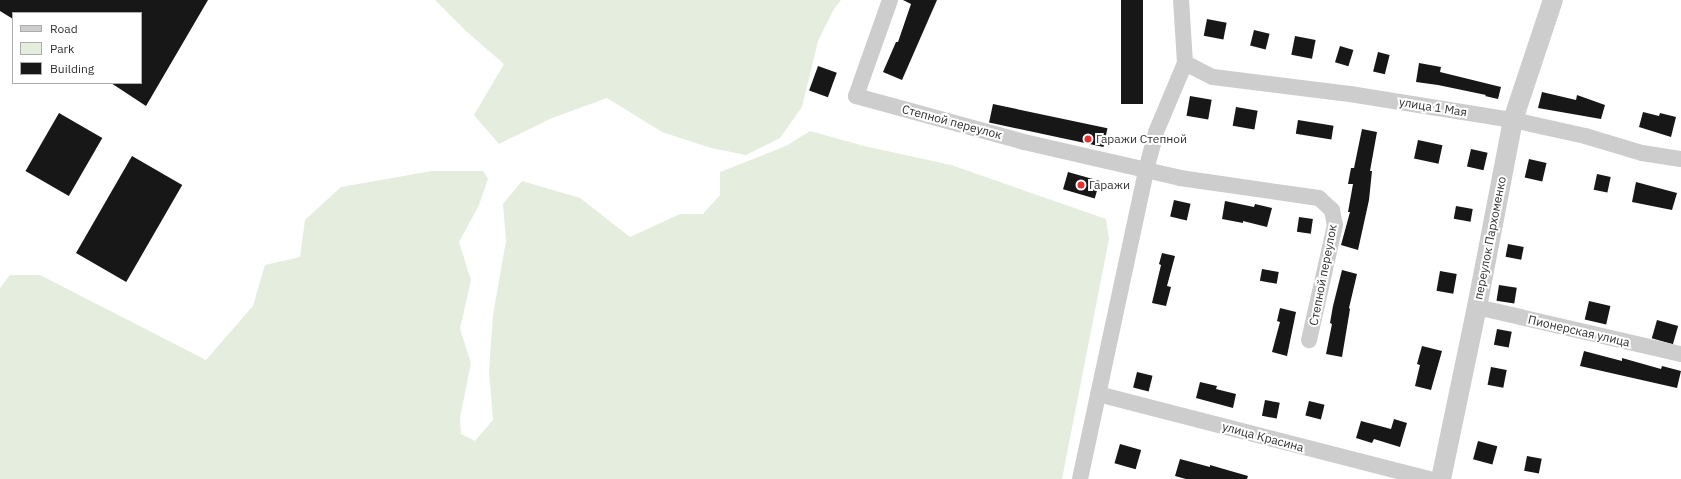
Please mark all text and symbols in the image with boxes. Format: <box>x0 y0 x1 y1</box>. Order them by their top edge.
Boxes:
legend <box>12 12 142 84</box>
text: Road <box>50 21 78 36</box>
text: Park <box>50 41 74 56</box>
text: Building <box>50 61 94 76</box>
street label: улица 1 Мая <box>1398 95 1468 119</box>
street label: Степной переулок <box>900 102 1004 142</box>
place label: Гаражи Степной <box>1096 132 1187 146</box>
marker: Гаражи Степной <box>1083 134 1093 144</box>
street label: переулок Пархоменко <box>1471 175 1509 301</box>
place label: Гаражи <box>1089 178 1130 192</box>
marker: Гаражи <box>1076 180 1086 190</box>
street label: Степной переулок <box>1306 223 1340 327</box>
street label: Пионерская улица <box>1527 312 1631 350</box>
street label: улица Красина <box>1221 419 1305 455</box>

